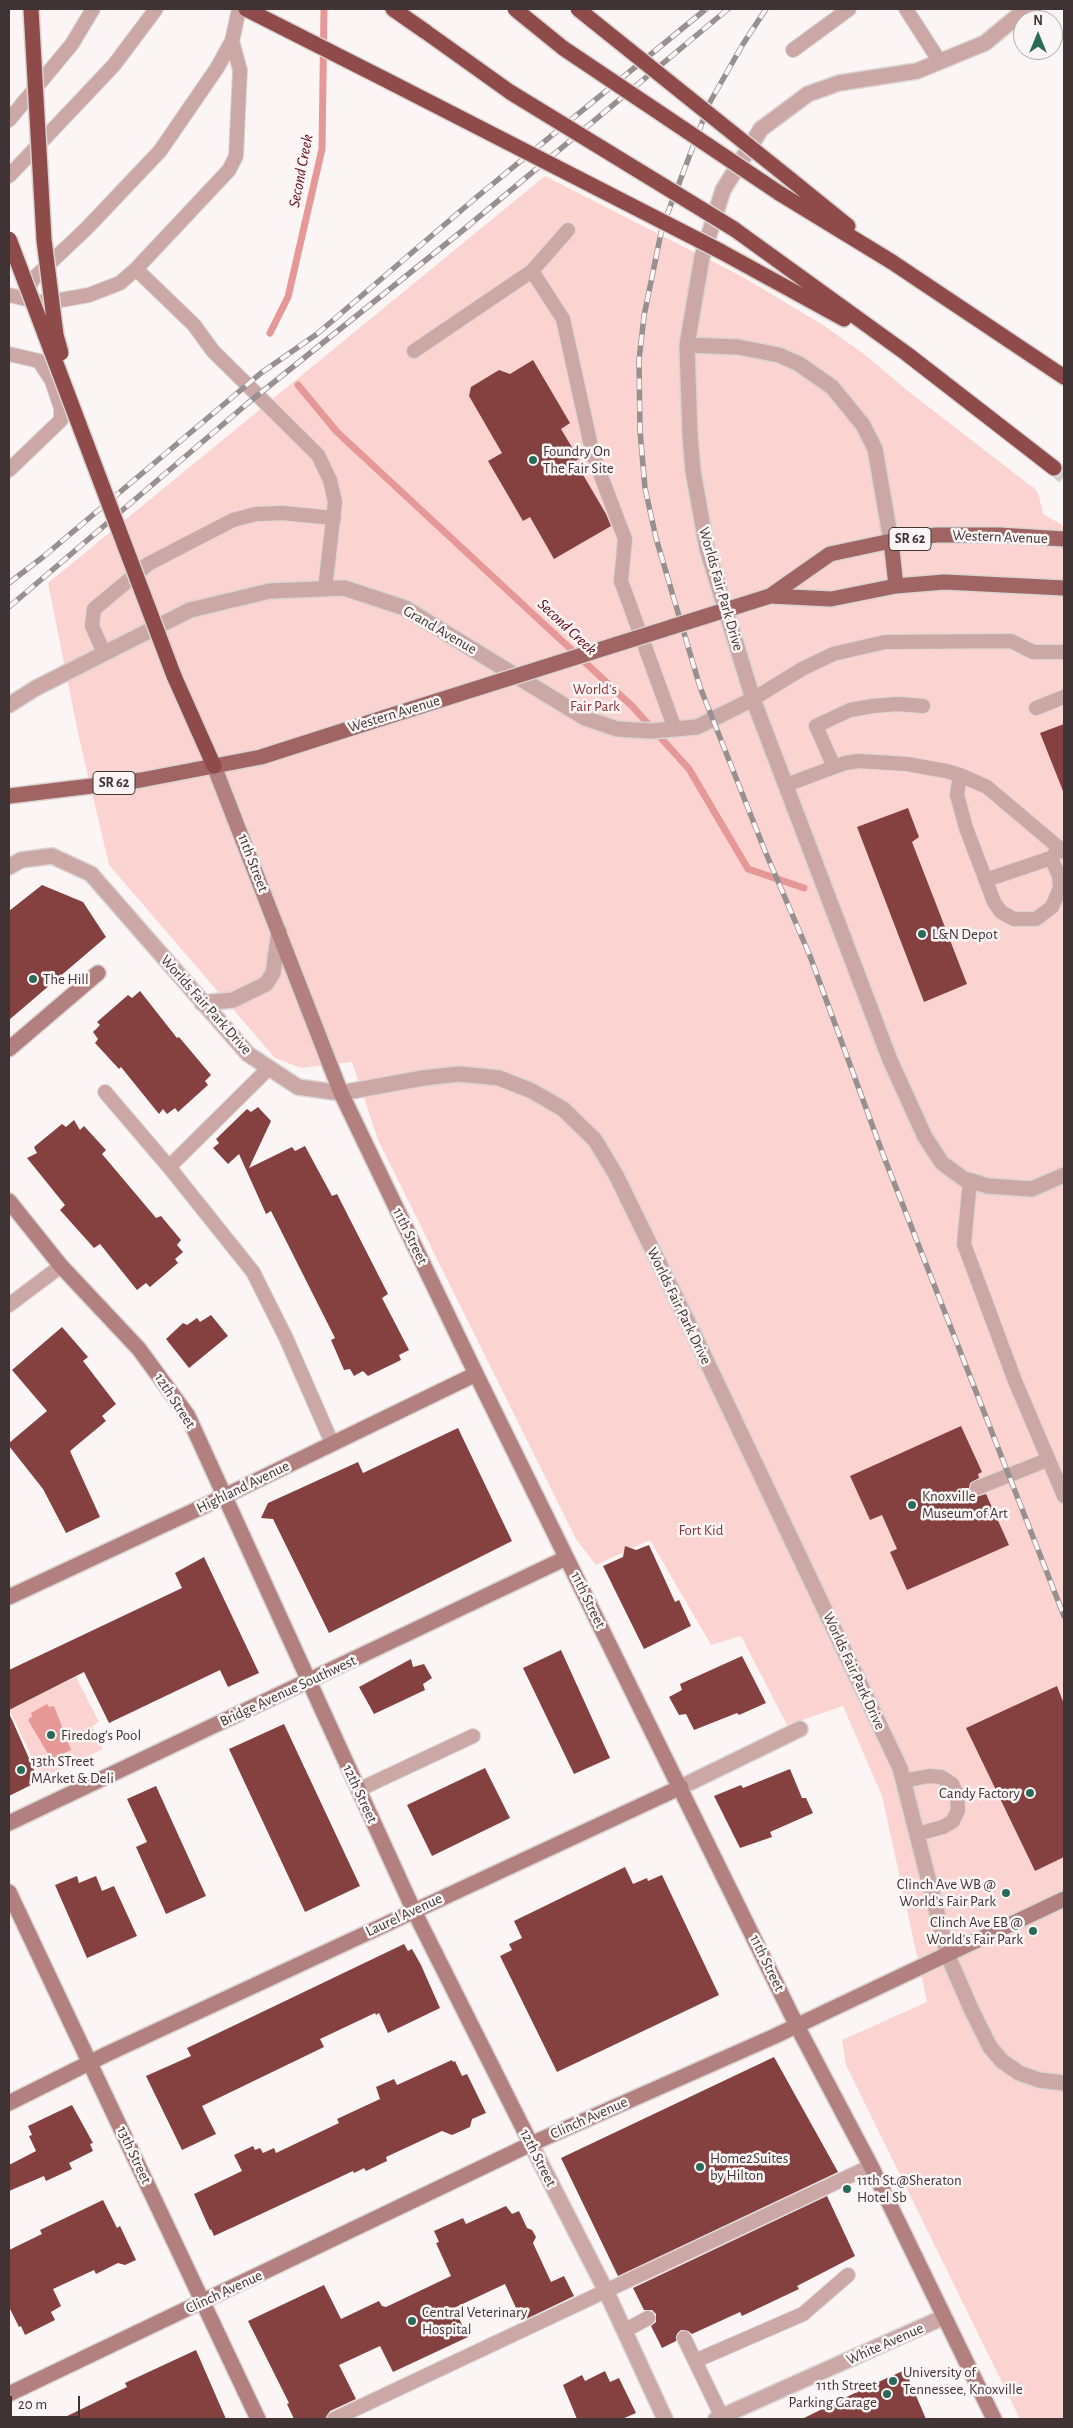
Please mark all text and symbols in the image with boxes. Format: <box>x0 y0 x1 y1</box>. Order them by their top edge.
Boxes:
north arrow <box>1013 10 1063 60</box>
text: N <box>1033 14 1043 28</box>
water label: Second Creek <box>285 133 317 209</box>
place label: Foundry On The Fair Site <box>543 442 614 477</box>
marker: Foundry On The Fair Site <box>527 454 539 466</box>
street label: Worlds Fair Park Drive <box>695 525 747 653</box>
street label: Western Avenue <box>952 526 1048 548</box>
road number: SR 62 <box>889 528 931 550</box>
water label: Second Creek <box>533 595 601 659</box>
street label: Grand Avenue <box>400 602 480 658</box>
park label: World's Fair Park <box>570 680 620 715</box>
street label: Western Avenue <box>346 691 442 737</box>
road number: SR 62 <box>93 771 135 794</box>
street label: 11th Street <box>234 831 272 895</box>
place label: L&N Depot <box>932 925 998 943</box>
marker: L&N Depot <box>916 928 928 940</box>
street label: Worlds Fair Park Drive <box>157 951 255 1059</box>
place label: The Hill <box>43 970 89 988</box>
marker: The Hill <box>27 973 39 985</box>
street label: 11th Street <box>389 1205 431 1267</box>
street label: Worlds Fair Park Drive <box>643 1245 715 1367</box>
street label: 12th Street <box>150 1370 200 1432</box>
street label: Highland Avenue <box>194 1457 292 1517</box>
place label: Knoxville Museum of Art <box>922 1487 1008 1522</box>
marker: Knoxville Museum of Art <box>906 1499 918 1511</box>
park label: Fort Kid <box>679 1521 723 1539</box>
street label: 11th Street <box>567 1569 609 1631</box>
street label: Worlds Fair Park Drive <box>819 1609 889 1733</box>
street label: Bridge Avenue Southwest <box>217 1652 359 1730</box>
place label: Firedog's Pool <box>61 1726 141 1744</box>
marker: Firedog's Pool <box>45 1729 57 1741</box>
place label: 13th STreet MArket & Deli <box>31 1752 114 1787</box>
street label: 12th Street <box>339 1762 381 1826</box>
marker: 13th STreet MArket & Deli <box>15 1764 27 1776</box>
place label: Candy Factory <box>939 1784 1020 1802</box>
marker: Candy Factory <box>1024 1787 1036 1799</box>
place label: Clinch Ave WB @ World's Fair Park <box>897 1875 996 1910</box>
marker: Clinch Ave WB @ World's Fair Park <box>1000 1887 1012 1899</box>
street label: Laurel Avenue <box>363 1889 445 1941</box>
place label: Clinch Ave EB @ World's Fair Park <box>926 1913 1023 1948</box>
marker: Clinch Ave EB @ World's Fair Park <box>1027 1925 1039 1937</box>
street label: 11th Street <box>746 1932 788 1994</box>
street label: Clinch Avenue <box>548 2093 630 2143</box>
street label: 13th Street <box>113 2123 155 2187</box>
street label: 12th Street <box>516 2126 560 2190</box>
place label: Home2Suites by Hilton <box>710 2149 788 2184</box>
marker: Home2Suites by Hilton <box>694 2161 706 2173</box>
place label: 11th St.@Sheraton Hotel Sb <box>857 2171 962 2206</box>
marker: 11th St.@Sheraton Hotel Sb <box>841 2183 853 2195</box>
street label: Clinch Avenue <box>183 2266 265 2318</box>
place label: Central Veterinary Hospital <box>422 2303 527 2338</box>
marker: Central Veterinary Hospital <box>406 2315 418 2327</box>
street label: White Avenue <box>844 2319 926 2369</box>
place label: University of Tennessee, Knoxville <box>903 2363 1023 2398</box>
marker: University of Tennessee, Knoxville <box>887 2375 899 2387</box>
place label: 11th Street Parking Garage <box>788 2376 877 2411</box>
scale bar <box>12 2386 82 2418</box>
marker: 11th Street Parking Garage <box>881 2388 893 2400</box>
text: 20 m <box>18 2397 47 2412</box>

